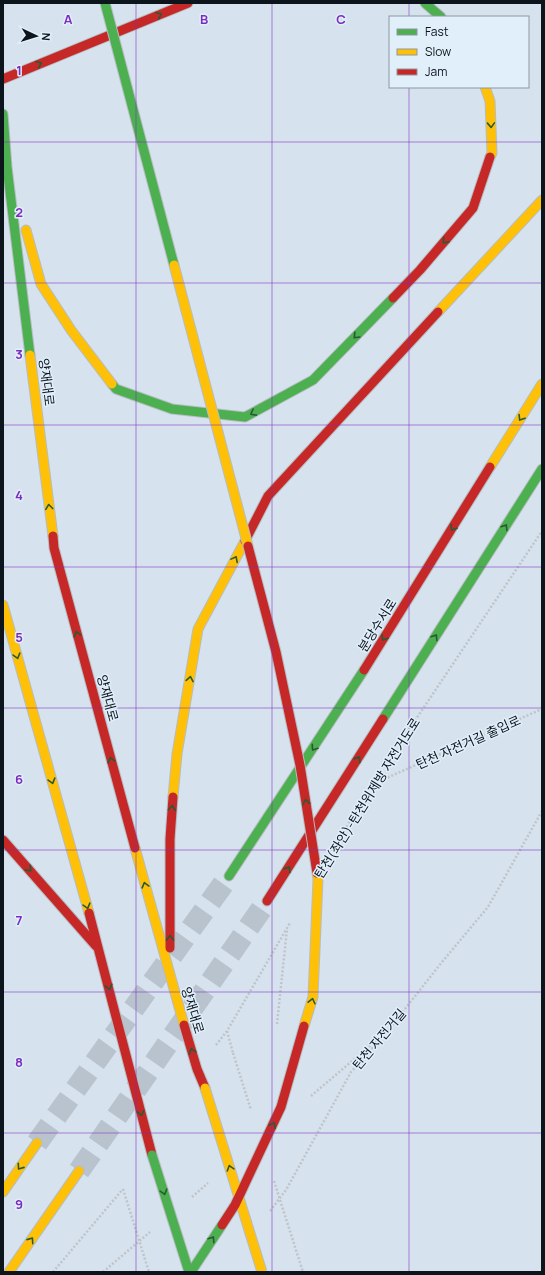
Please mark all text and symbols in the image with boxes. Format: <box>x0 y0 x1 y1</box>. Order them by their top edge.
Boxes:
text: A <box>64 10 73 28</box>
text: B <box>200 10 208 28</box>
text: C <box>336 10 346 28</box>
one-way arrow <box>156 11 163 19</box>
north arrow <box>16 16 56 56</box>
legend <box>389 16 529 88</box>
text: Fast <box>425 23 449 40</box>
text: N <box>39 32 54 41</box>
text: Slow <box>425 43 451 60</box>
text: 1 <box>16 61 22 79</box>
one-way arrow <box>36 61 43 69</box>
text: Jam <box>425 63 447 80</box>
one-way arrow <box>486 122 495 128</box>
text: 2 <box>15 203 23 221</box>
one-way arrow <box>442 236 449 244</box>
one-way arrow <box>353 331 361 339</box>
text: 3 <box>15 345 23 363</box>
street label: 양재대로 <box>35 357 59 407</box>
one-way arrow <box>249 408 257 415</box>
one-way arrow <box>519 414 526 421</box>
text: 4 <box>15 486 23 504</box>
one-way arrow <box>45 504 54 510</box>
one-way arrow <box>450 524 458 531</box>
one-way arrow <box>500 525 507 532</box>
one-way arrow <box>230 556 238 563</box>
street label: 분당수서로 <box>354 595 400 655</box>
text: 5 <box>15 628 23 646</box>
one-way arrow <box>74 631 82 637</box>
one-way arrow <box>382 634 389 641</box>
one-way arrow <box>430 634 438 641</box>
one-way arrow <box>12 652 21 659</box>
street label: 양재대로 <box>93 673 123 723</box>
one-way arrow <box>185 676 194 682</box>
street label: 탄천 자전거길 출입로 <box>413 711 523 773</box>
street label: 탄천(좌안)-탄천위제방 자전거도로 <box>310 714 424 882</box>
one-way arrow <box>311 744 319 751</box>
one-way arrow <box>107 756 116 763</box>
one-way arrow <box>353 756 360 763</box>
text: 6 <box>15 770 23 788</box>
one-way arrow <box>47 777 56 784</box>
one-way arrow <box>302 799 311 805</box>
one-way arrow <box>168 805 177 811</box>
one-way arrow <box>24 865 31 872</box>
one-way arrow <box>283 866 290 873</box>
one-way arrow <box>141 882 150 889</box>
one-way arrow <box>82 903 91 910</box>
text: 7 <box>16 911 23 929</box>
one-way arrow <box>166 935 174 941</box>
one-way arrow <box>104 983 113 990</box>
street label: 양재대로 <box>177 984 209 1036</box>
one-way arrow <box>307 998 315 1004</box>
street label: 탄천 자전거길 <box>348 1005 410 1073</box>
one-way arrow <box>188 1048 197 1055</box>
text: 8 <box>15 1053 23 1071</box>
one-way arrow <box>136 1109 145 1116</box>
one-way arrow <box>268 1122 276 1129</box>
one-way arrow <box>18 1163 25 1170</box>
one-way arrow <box>226 1165 235 1172</box>
one-way arrow <box>159 1189 168 1196</box>
text: 9 <box>15 1195 23 1213</box>
one-way arrow <box>26 1237 34 1244</box>
one-way arrow <box>207 1237 214 1244</box>

